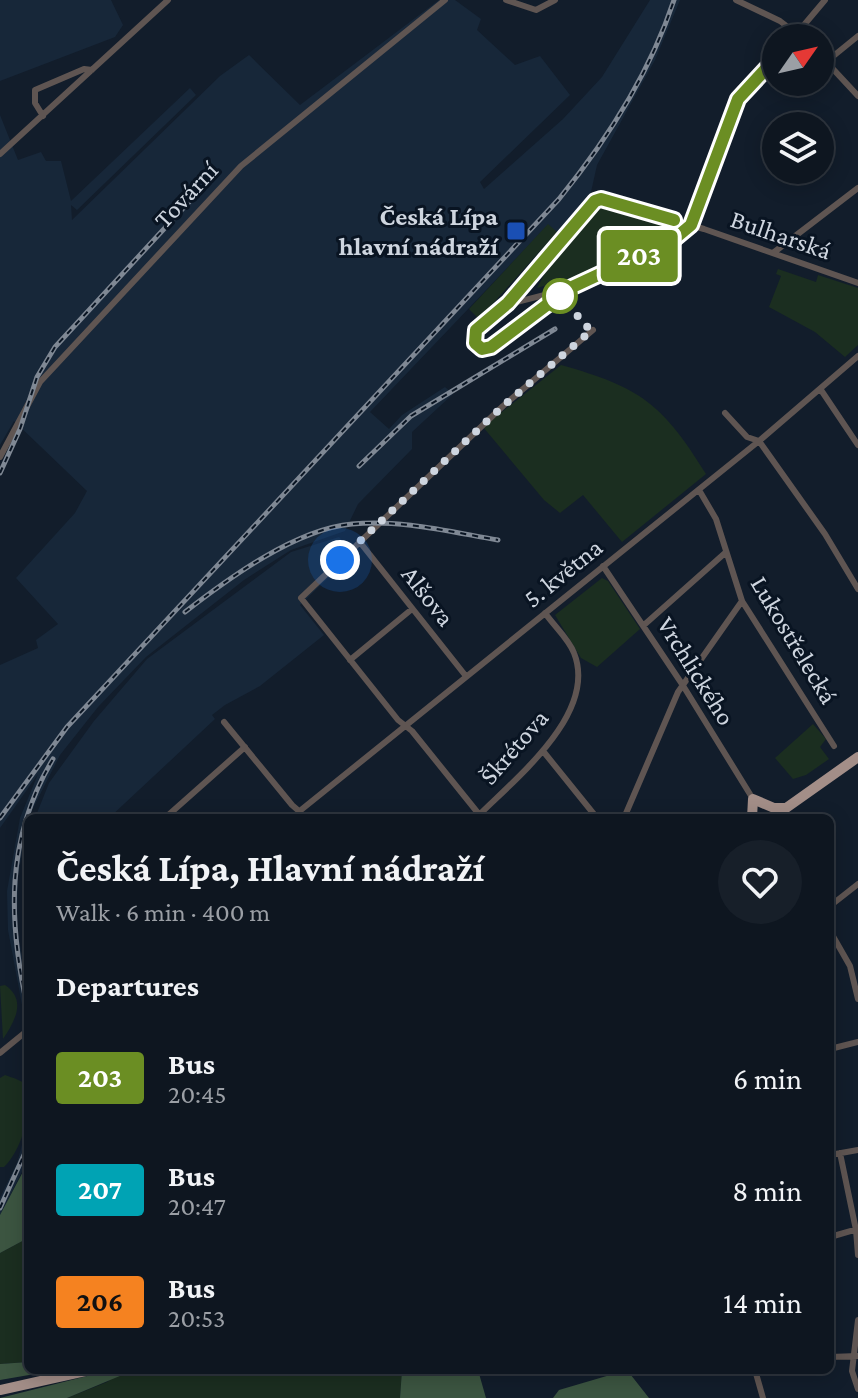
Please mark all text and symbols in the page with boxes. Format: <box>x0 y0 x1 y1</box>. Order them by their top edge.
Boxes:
north arrow <box>762 24 834 96</box>
map controls <box>762 24 834 184</box>
button: layers <box>762 112 834 184</box>
street label: Tovární <box>148 155 225 234</box>
place label: Česká Lípa hlavní nádraží <box>339 202 499 261</box>
street label: Bulharská <box>727 204 835 266</box>
marker: Česká Lípa hlavní nádraží <box>505 220 527 242</box>
line badge: 203 <box>593 230 685 282</box>
text: 203 <box>617 240 661 271</box>
unlabelled marker <box>543 279 577 313</box>
street label: 5. května <box>518 533 608 613</box>
your location <box>320 540 360 580</box>
street label: Alšova <box>395 560 461 632</box>
street label: Lukostřelecká <box>745 571 843 709</box>
street label: Vrchlického <box>651 611 741 731</box>
street label: Škrétova <box>474 704 554 790</box>
button: heart <box>718 840 802 924</box>
text: Česká Lípa, Hlavní nádraží <box>56 847 484 889</box>
text: Walk · 6 min · 400 m <box>56 898 270 927</box>
text: Departures <box>56 969 199 1002</box>
text: Bus <box>168 1047 215 1080</box>
text: 203 <box>78 1062 122 1093</box>
text: 6 min <box>733 1062 802 1095</box>
text: 20:45 <box>168 1080 226 1109</box>
text: Bus <box>168 1159 215 1192</box>
text: 207 <box>78 1174 122 1205</box>
text: 8 min <box>732 1174 802 1207</box>
text: 20:47 <box>168 1192 226 1221</box>
text: Bus <box>168 1271 215 1304</box>
text: 206 <box>77 1286 123 1317</box>
text: 14 min <box>723 1286 802 1319</box>
text: 20:53 <box>168 1304 225 1333</box>

